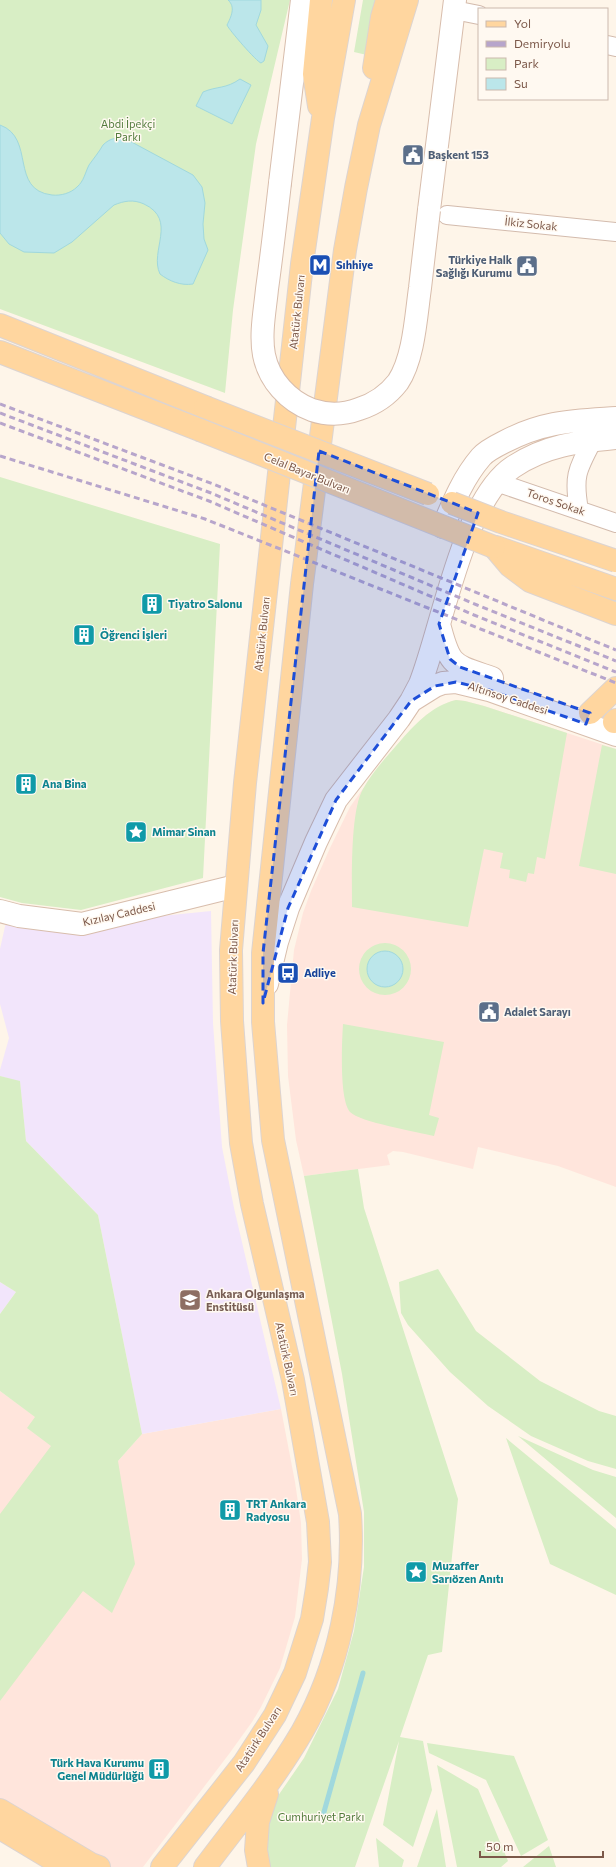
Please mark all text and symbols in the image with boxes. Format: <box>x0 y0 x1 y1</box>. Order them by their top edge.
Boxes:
legend <box>478 8 608 100</box>
text: Yol <box>514 16 531 30</box>
text: Demiryolu <box>514 36 570 50</box>
text: Park <box>514 56 540 70</box>
text: Su <box>514 76 528 90</box>
park label: Abdi İpekçi Parkı <box>101 116 156 143</box>
public building icon: Başkent 153 <box>400 142 426 168</box>
place label: Başkent 153 <box>428 148 489 161</box>
street label: İlkiz Sokak <box>504 213 558 233</box>
metro station icon: Sıhhiye <box>307 252 333 278</box>
place label: Türkiye Halk Sağlığı Kurumu <box>436 253 513 279</box>
public building icon: Türkiye Halk Sağlığı Kurumu <box>514 253 540 279</box>
place label: Sıhhiye <box>336 258 373 271</box>
street label: Atatürk Bulvarı <box>286 274 307 350</box>
street label: Celal Bayar Bulvarı <box>262 449 352 496</box>
street label: Toros Sokak <box>525 485 587 518</box>
building icon: Tiyatro Salonu <box>139 591 165 617</box>
street label: Atatürk Bulvarı <box>251 596 272 672</box>
place label: Tiyatro Salonu <box>168 597 242 610</box>
building icon: Öğrenci İşleri <box>71 622 97 648</box>
place label: Öğrenci İşleri <box>100 628 167 641</box>
street label: Altınsoy Caddesi <box>467 679 550 717</box>
building icon: Ana Bina <box>13 771 39 797</box>
place label: Ana Bina <box>42 777 87 790</box>
place icon: Mimar Sinan <box>123 819 149 845</box>
place label: Mimar Sinan <box>152 825 216 838</box>
street label: Kızılay Caddesi <box>81 899 157 928</box>
street label: Atatürk Bulvarı <box>225 919 240 995</box>
bus stop icon: Adliye <box>275 960 301 986</box>
place label: Adliye <box>304 966 336 979</box>
public building icon: Adalet Sarayı <box>476 999 502 1025</box>
place label: Adalet Sarayı <box>504 1005 571 1018</box>
school or university icon: Ankara Olgunlaşma Enstitüsü <box>177 1287 203 1313</box>
place label: Ankara Olgunlaşma Enstitüsü <box>206 1287 305 1313</box>
street label: Atatürk Bulvarı <box>273 1321 302 1397</box>
building icon: TRT Ankara Radyosu <box>217 1497 243 1523</box>
place label: TRT Ankara Radyosu <box>246 1497 306 1523</box>
place icon: Muzaffer Sarıözen Anıtı <box>403 1559 429 1585</box>
place label: Muzaffer Sarıözen Anıtı <box>432 1559 503 1585</box>
street label: Atatürk Bulvarı <box>232 1704 283 1774</box>
place label: Türk Hava Kurumu Genel Müdürlüğü <box>50 1756 144 1782</box>
building icon: Türk Hava Kurumu Genel Müdürlüğü <box>146 1756 172 1782</box>
park label: Cumhuriyet Parkı <box>278 1810 364 1823</box>
scale bar <box>480 1833 603 1859</box>
text: 50 m <box>486 1839 514 1853</box>

